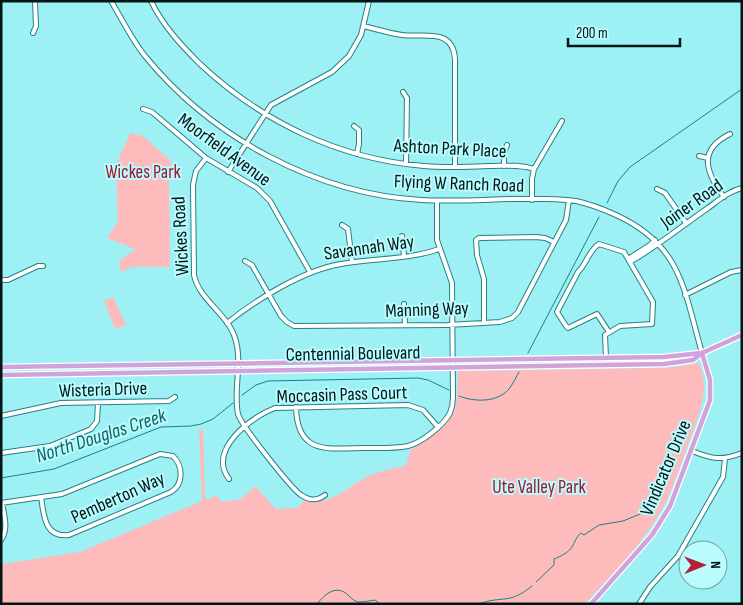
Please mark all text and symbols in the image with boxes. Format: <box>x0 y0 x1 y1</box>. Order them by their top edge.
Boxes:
scale bar <box>568 15 680 47</box>
text: 200 m <box>576 24 608 43</box>
street label: Moorfield Avenue <box>173 108 275 192</box>
street label: Ashton Park Place <box>392 135 507 163</box>
park label: Wickes Park <box>105 161 182 184</box>
street label: Flying W Ranch Road <box>394 170 524 198</box>
street label: Joiner Road <box>655 174 728 234</box>
street label: Wickes Road <box>167 196 195 276</box>
street label: Savannah Way <box>322 230 416 266</box>
street label: Manning Way <box>385 297 470 323</box>
street label: Centennial Boulevard <box>285 341 421 367</box>
street label: Wisteria Drive <box>58 377 148 403</box>
street label: Moccasin Pass Court <box>276 381 408 409</box>
water label: North Douglas Creek <box>33 404 170 468</box>
street label: Vindicator Drive <box>636 417 696 519</box>
street label: Pemberton Way <box>68 467 169 529</box>
park label: Ute Valley Park <box>492 476 587 499</box>
north arrow <box>678 540 728 590</box>
text: N <box>707 561 724 569</box>

